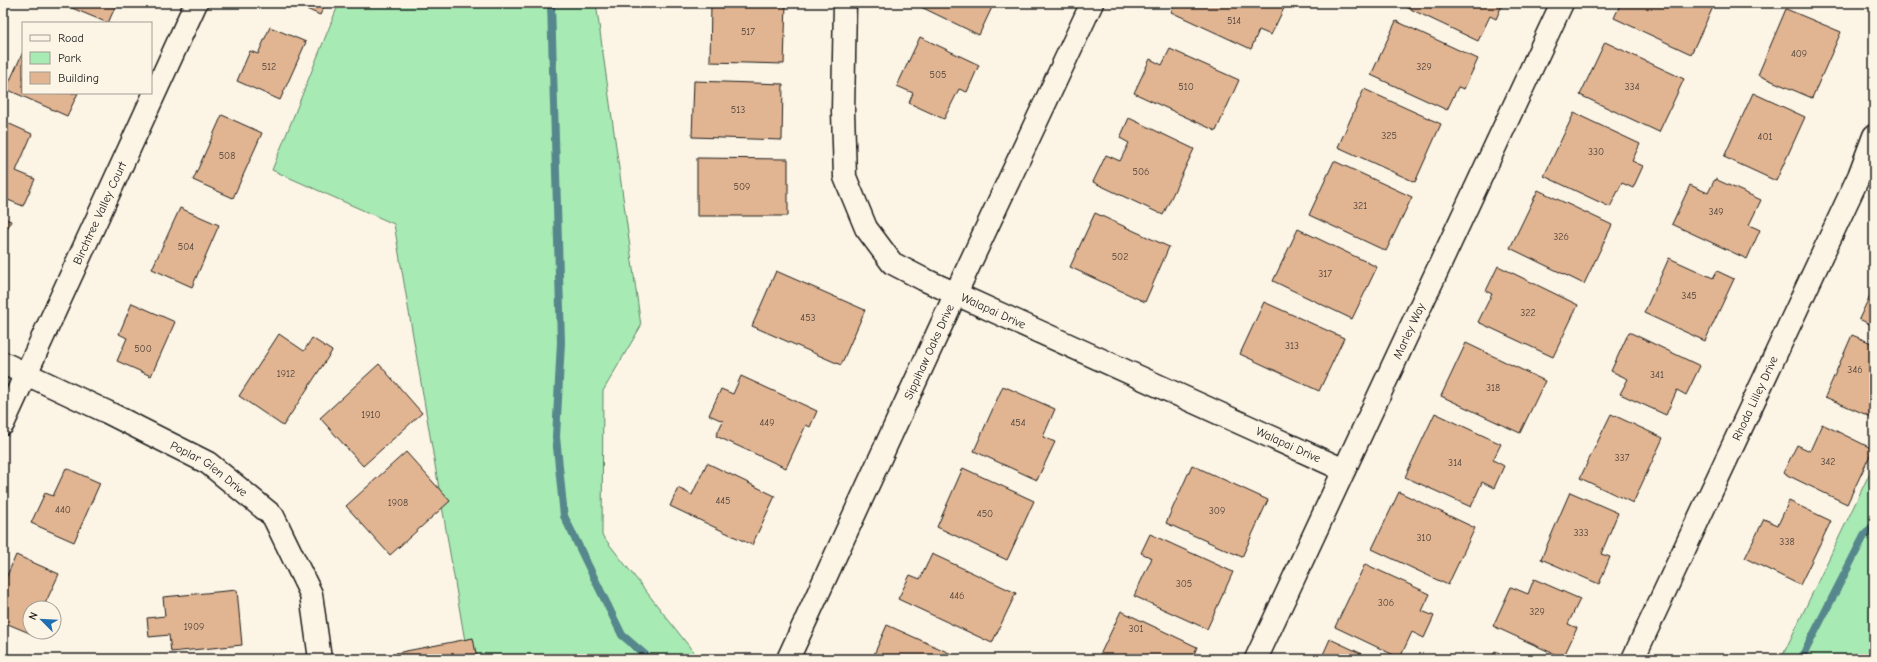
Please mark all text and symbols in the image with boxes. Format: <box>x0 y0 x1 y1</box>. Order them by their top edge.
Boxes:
house number: 514 <box>1227 15 1241 27</box>
legend <box>22 22 152 94</box>
house number: 517 <box>741 26 755 38</box>
text: Road <box>58 31 84 45</box>
house number: 409 <box>1791 48 1807 60</box>
text: Park <box>58 51 81 65</box>
house number: 512 <box>262 61 276 73</box>
house number: 329 <box>1416 61 1432 73</box>
house number: 505 <box>930 69 946 81</box>
text: Building <box>58 71 99 85</box>
house number: 510 <box>1178 81 1194 93</box>
house number: 334 <box>1625 81 1640 93</box>
house number: 513 <box>731 104 745 116</box>
house number: 325 <box>1381 130 1397 142</box>
house number: 401 <box>1758 131 1772 143</box>
house number: 330 <box>1588 146 1604 158</box>
house number: 508 <box>219 150 235 162</box>
street label: Birchtree Valley Court <box>70 159 130 267</box>
house number: 506 <box>1133 166 1149 178</box>
house number: 509 <box>734 181 750 193</box>
house number: 321 <box>1353 200 1367 212</box>
house number: 349 <box>1708 206 1724 218</box>
house number: 326 <box>1553 231 1569 243</box>
house number: 504 <box>178 241 194 253</box>
house number: 502 <box>1112 251 1128 263</box>
house number: 317 <box>1318 268 1332 280</box>
street label: Walapai Drive <box>959 290 1028 332</box>
house number: 345 <box>1681 290 1697 302</box>
street label: Marley Way <box>1390 300 1428 361</box>
street label: Sippihaw Oaks Drive <box>901 302 957 402</box>
house number: 322 <box>1520 307 1536 319</box>
house number: 453 <box>800 312 816 324</box>
house number: 313 <box>1285 340 1299 352</box>
house number: 500 <box>134 343 152 355</box>
street label: Rhoda Lilley Drive <box>1729 354 1781 443</box>
house number: 346 <box>1847 364 1863 376</box>
house number: 1912 <box>277 368 295 380</box>
house number: 341 <box>1650 369 1664 381</box>
house number: 318 <box>1486 382 1500 394</box>
house number: 1910 <box>361 409 381 421</box>
house number: 449 <box>760 417 775 429</box>
house number: 454 <box>1010 417 1026 429</box>
street label: Walapai Drive <box>1254 424 1323 466</box>
street label: Poplar Glen Drive <box>168 438 250 499</box>
house number: 337 <box>1615 452 1630 464</box>
house number: 342 <box>1820 456 1836 468</box>
house number: 314 <box>1448 457 1462 469</box>
house number: 445 <box>715 495 731 507</box>
house number: 1908 <box>388 497 408 509</box>
house number: 440 <box>55 504 71 516</box>
house number: 309 <box>1209 505 1225 517</box>
house number: 450 <box>977 508 993 520</box>
house number: 333 <box>1573 527 1589 539</box>
house number: 310 <box>1416 532 1432 544</box>
house number: 338 <box>1779 536 1795 548</box>
house number: 305 <box>1176 578 1192 590</box>
house number: 446 <box>949 590 965 602</box>
house number: 306 <box>1378 597 1394 609</box>
north arrow <box>22 600 62 640</box>
house number: 329 <box>1529 606 1545 618</box>
text: N <box>26 610 41 622</box>
house number: 1909 <box>184 621 204 633</box>
house number: 301 <box>1128 623 1144 635</box>

